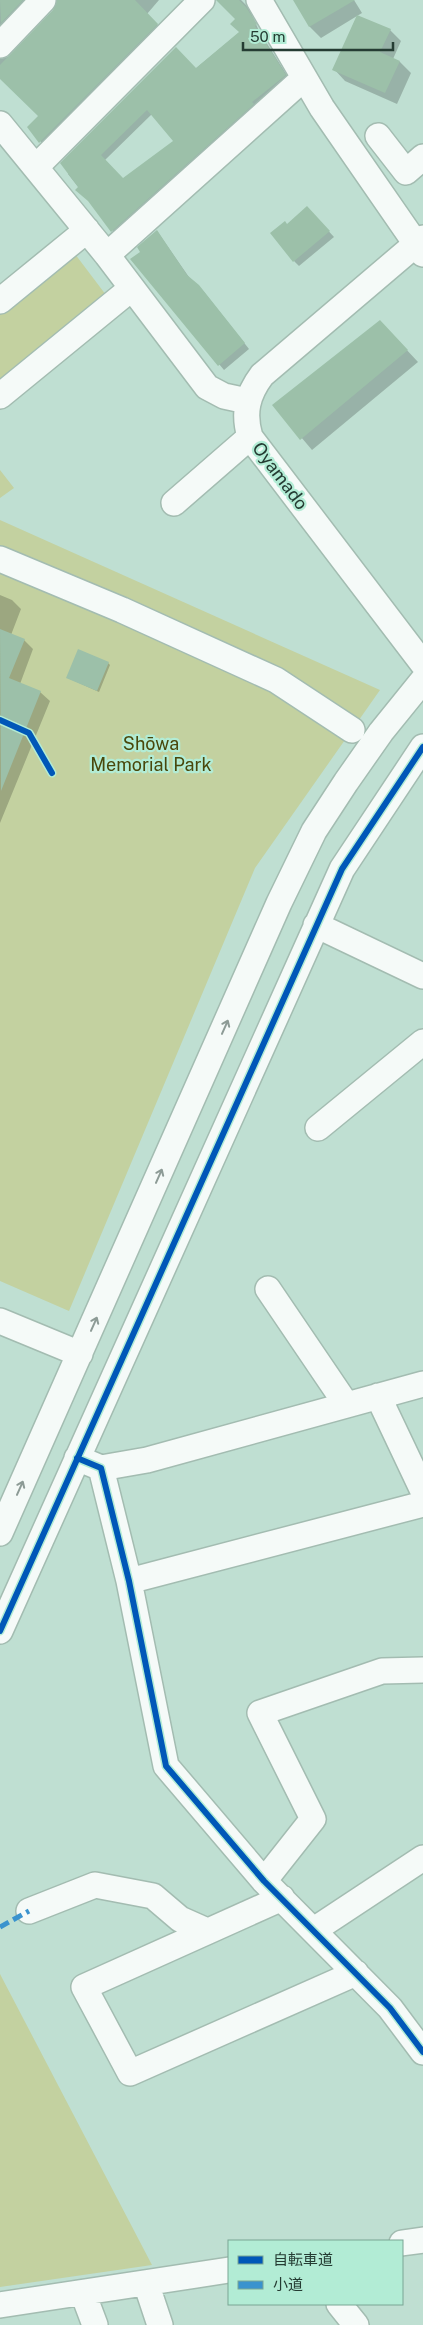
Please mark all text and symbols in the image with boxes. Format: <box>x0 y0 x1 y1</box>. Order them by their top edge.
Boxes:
scale bar <box>243 20 393 52</box>
text: 50 m <box>250 28 285 45</box>
street label: Oyamado <box>248 438 313 514</box>
park label: Shōwa Memorial Park <box>90 733 212 775</box>
one-way arrow <box>220 1020 230 1035</box>
one-way arrow <box>155 1169 165 1184</box>
one-way arrow <box>89 1317 99 1332</box>
one-way arrow <box>16 1481 25 1496</box>
legend <box>228 2240 403 2305</box>
text: 自転車道 <box>273 2251 333 2268</box>
text: 小道 <box>273 2276 303 2293</box>

